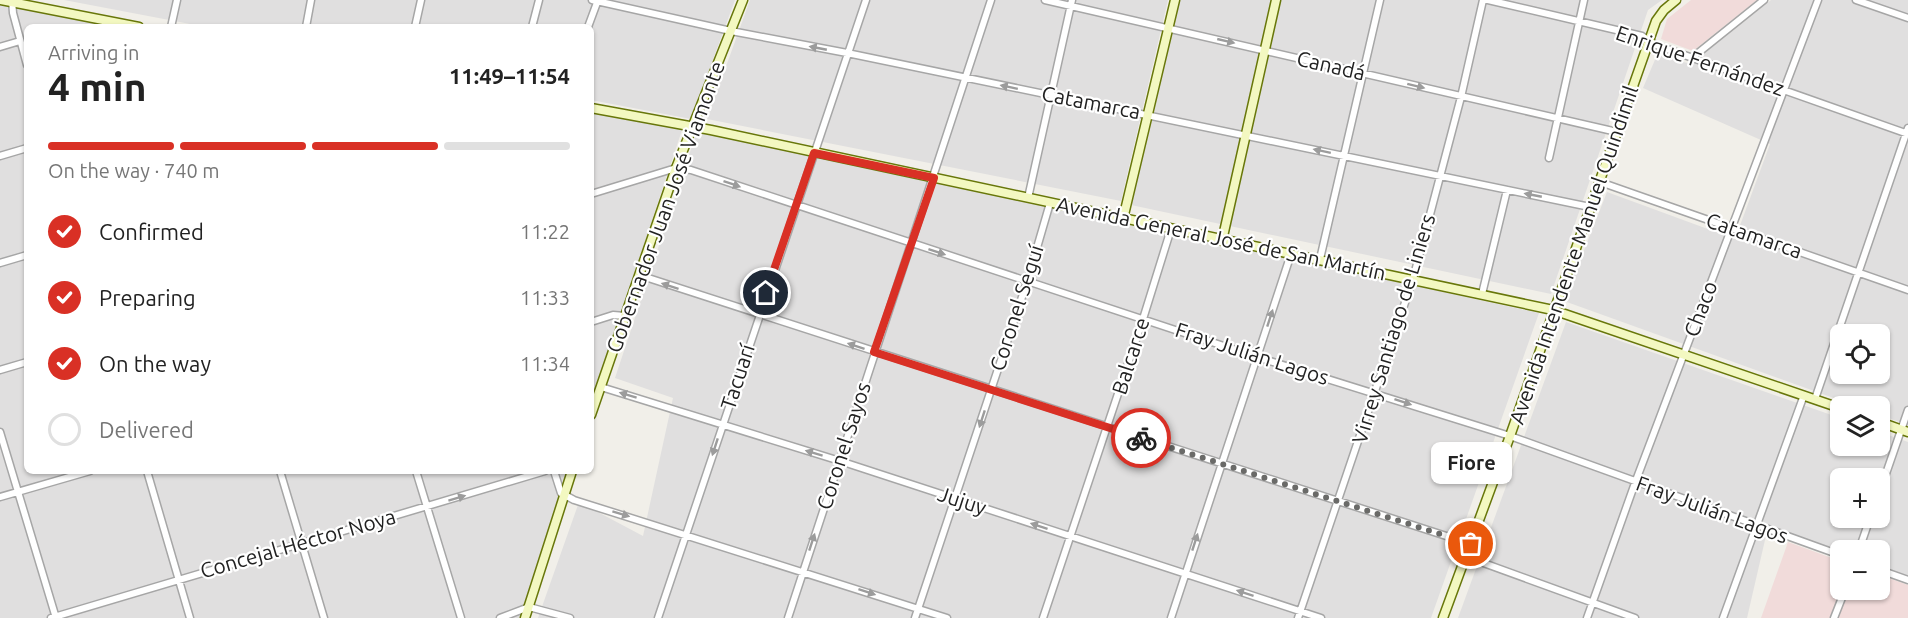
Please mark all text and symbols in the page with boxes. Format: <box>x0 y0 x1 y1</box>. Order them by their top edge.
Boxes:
street label: Enrique Fernández <box>1613 20 1788 100</box>
one-way arrow <box>1216 37 1235 47</box>
text: Arriving in <box>48 41 139 64</box>
one-way arrow <box>808 43 827 52</box>
street label: Canadá <box>1295 46 1368 85</box>
street label: Gobernador Juan José Viamonte <box>601 58 729 356</box>
text: 11:49–11:54 <box>449 63 570 88</box>
text: 4 min <box>48 65 147 108</box>
street label: Catamarca <box>1040 81 1143 123</box>
one-way arrow <box>1406 81 1425 91</box>
one-way arrow <box>999 82 1018 91</box>
street label: Avenida Intendente Manuel Quindimil <box>1504 82 1642 427</box>
one-way arrow <box>1312 146 1331 155</box>
text: On the way · 740 m <box>48 159 220 182</box>
one-way arrow <box>723 180 741 190</box>
one-way arrow <box>1523 190 1542 199</box>
street label: Avenida General José de San Martín <box>1054 191 1388 285</box>
street label: Catamarca <box>1703 207 1806 263</box>
street label: Virrey Santiago de Liniers <box>1347 211 1439 446</box>
icon: check <box>48 215 81 248</box>
text: Confirmed <box>99 219 204 244</box>
text: 11:22 <box>520 220 570 243</box>
street label: Coronel Seguí <box>984 241 1048 374</box>
one-way arrow <box>928 248 946 258</box>
pin <box>740 267 791 318</box>
icon: home <box>749 276 782 309</box>
street label: Chaco <box>1679 277 1722 340</box>
one-way arrow <box>661 280 679 290</box>
icon: check <box>48 281 81 314</box>
text: Preparing <box>99 285 196 310</box>
text: 11:33 <box>520 286 570 309</box>
one-way arrow <box>1266 309 1275 327</box>
street label: Balcarce <box>1106 314 1154 397</box>
street label: Fray Julián Lagos <box>1173 317 1332 389</box>
map controls <box>1830 324 1890 600</box>
button: locate <box>1830 324 1890 384</box>
street label: Tacuarí <box>715 340 759 412</box>
one-way arrow <box>847 341 865 351</box>
icon: check <box>48 347 81 380</box>
text: On the way <box>99 351 211 376</box>
text: 11:34 <box>520 352 570 375</box>
street label: Coronel Sayos <box>811 379 875 512</box>
one-way arrow <box>619 390 637 399</box>
button: layers <box>1830 396 1890 456</box>
one-way arrow <box>1394 397 1412 407</box>
courier <box>1111 408 1171 468</box>
one-way arrow <box>977 410 986 428</box>
text: Delivered <box>99 417 194 442</box>
icon: bike <box>1125 422 1158 455</box>
one-way arrow <box>710 438 719 456</box>
callout: Fiore <box>1430 442 1512 484</box>
one-way arrow <box>805 448 823 457</box>
text: Fiore <box>1447 451 1496 474</box>
button: + <box>1830 468 1890 528</box>
street label: Fray Julián Lagos <box>1633 470 1792 548</box>
street label: Jujuy <box>935 481 990 519</box>
one-way arrow <box>448 493 466 502</box>
street label: Concejal Héctor Noya <box>197 504 398 582</box>
one-way arrow <box>612 510 630 519</box>
pin <box>1445 518 1496 569</box>
one-way arrow <box>1030 521 1048 530</box>
icon: bag <box>1454 527 1487 560</box>
one-way arrow <box>808 533 818 551</box>
one-way arrow <box>1191 533 1201 551</box>
button: − <box>1830 540 1890 600</box>
one-way arrow <box>858 588 876 597</box>
one-way arrow <box>1236 588 1254 597</box>

